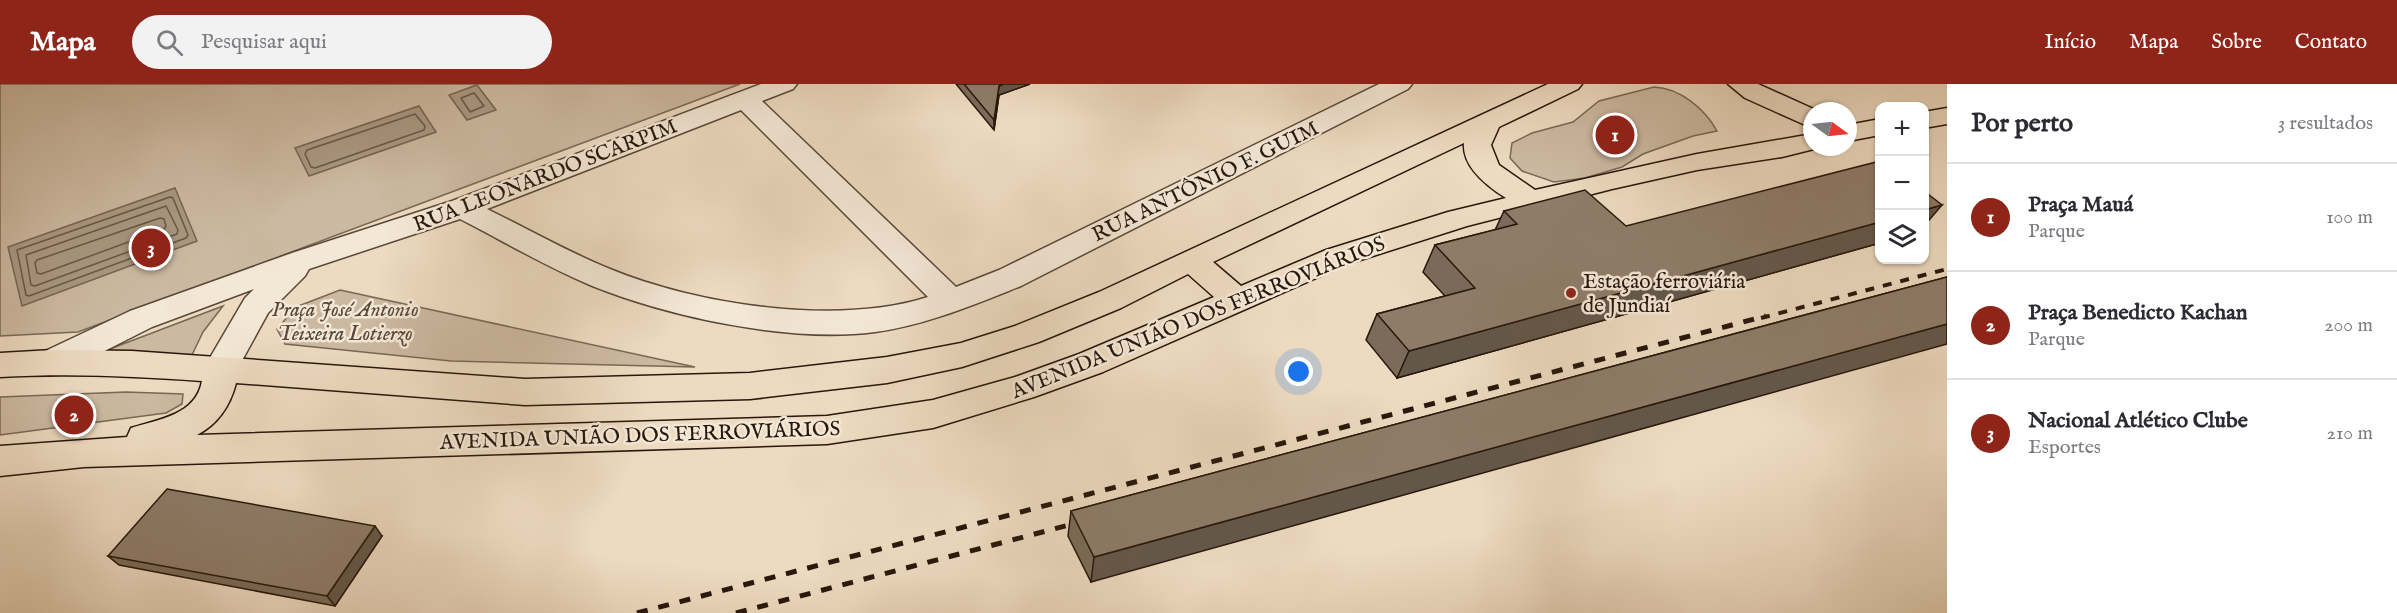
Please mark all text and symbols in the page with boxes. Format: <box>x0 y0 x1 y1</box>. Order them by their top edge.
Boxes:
search box <box>132 15 552 69</box>
text: Mapa <box>30 25 96 60</box>
icon: search <box>153 26 186 59</box>
text: Pesquisar aqui <box>201 28 327 56</box>
text: Início <box>2044 29 2096 56</box>
text: Mapa <box>2129 29 2178 56</box>
text: Sobre <box>2211 29 2262 56</box>
text: Contato <box>2295 29 2367 56</box>
north arrow <box>1803 102 1857 156</box>
map controls <box>1875 102 1929 264</box>
button: + <box>1875 102 1929 156</box>
text: Por perto <box>1971 107 2073 140</box>
text: 3 resultados <box>2278 111 2373 136</box>
pin: 1 <box>1596 112 1634 158</box>
street label: RUA LEONARDO SCARPIM <box>410 113 682 239</box>
street label: RUA ANTÔNIO F. GUIM <box>1087 115 1324 249</box>
button: − <box>1875 156 1929 210</box>
text: Praça Mauá <box>2028 191 2133 219</box>
text: 1 <box>1987 205 1994 230</box>
text: 100 m <box>2326 205 2373 230</box>
button: layers <box>1875 210 1929 264</box>
text: Parque <box>2028 219 2085 244</box>
pin: 3 <box>132 226 170 270</box>
street label: AVENIDA UNIÃO DOS FERROVIÁRIOS <box>1006 230 1389 406</box>
place label: Estação ferroviária de Jundiaí <box>1583 269 1746 320</box>
marker: Estação ferroviária de Jundiaí <box>1564 286 1578 300</box>
park label: Praça José Antonio Teixeira Lotierzo <box>271 297 419 348</box>
text: Praça Benedicto Kachan <box>2028 299 2247 327</box>
text: 2 <box>1986 313 1995 338</box>
text: 200 m <box>2324 313 2373 338</box>
text: Parque <box>2028 327 2085 352</box>
your location <box>1284 357 1313 386</box>
pin: 2 <box>54 392 94 438</box>
text: Nacional Atlético Clube <box>2028 407 2248 435</box>
street label: AVENIDA UNIÃO DOS FERROVIÁRIOS <box>438 415 841 457</box>
text: 3 <box>1987 421 1994 446</box>
text: 210 m <box>2327 421 2373 446</box>
text: Esportes <box>2028 435 2101 460</box>

